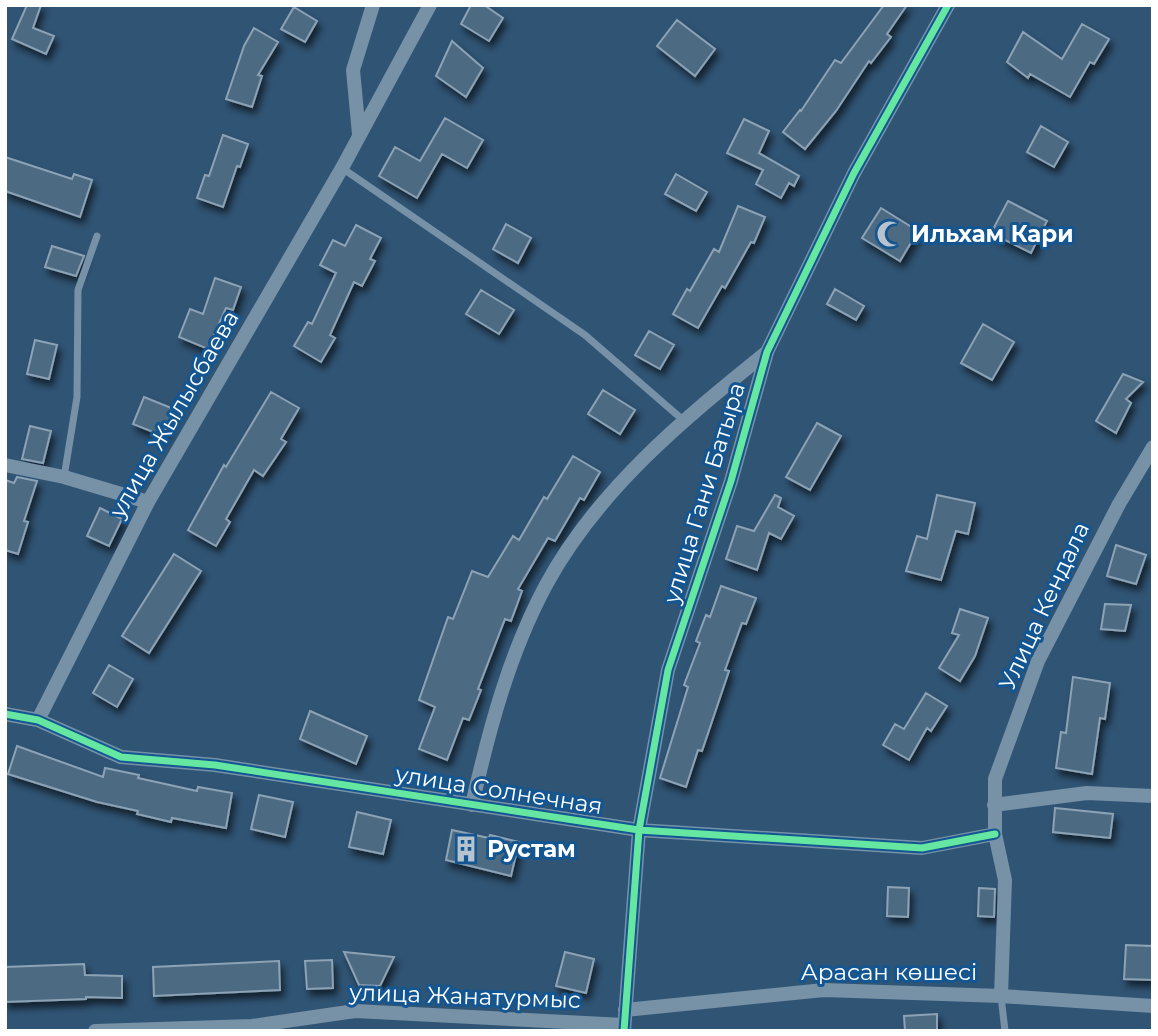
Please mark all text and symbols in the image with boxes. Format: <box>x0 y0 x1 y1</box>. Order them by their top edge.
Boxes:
mosque icon: Ильхам Кари <box>875 219 905 249</box>
place label: Ильхам Кари <box>911 220 1073 248</box>
street label: улица Жылысбаева <box>103 305 245 523</box>
street label: улица Гани Батыра <box>657 379 751 608</box>
street label: Улица Кендала <box>993 518 1095 694</box>
street label: улица Солнечная <box>392 760 605 820</box>
building icon: Рустам <box>451 834 481 864</box>
place label: Рустам <box>487 835 576 863</box>
street label: Арасан көшесі <box>801 958 977 986</box>
street label: улица Жанатурмыс <box>348 978 581 1014</box>

